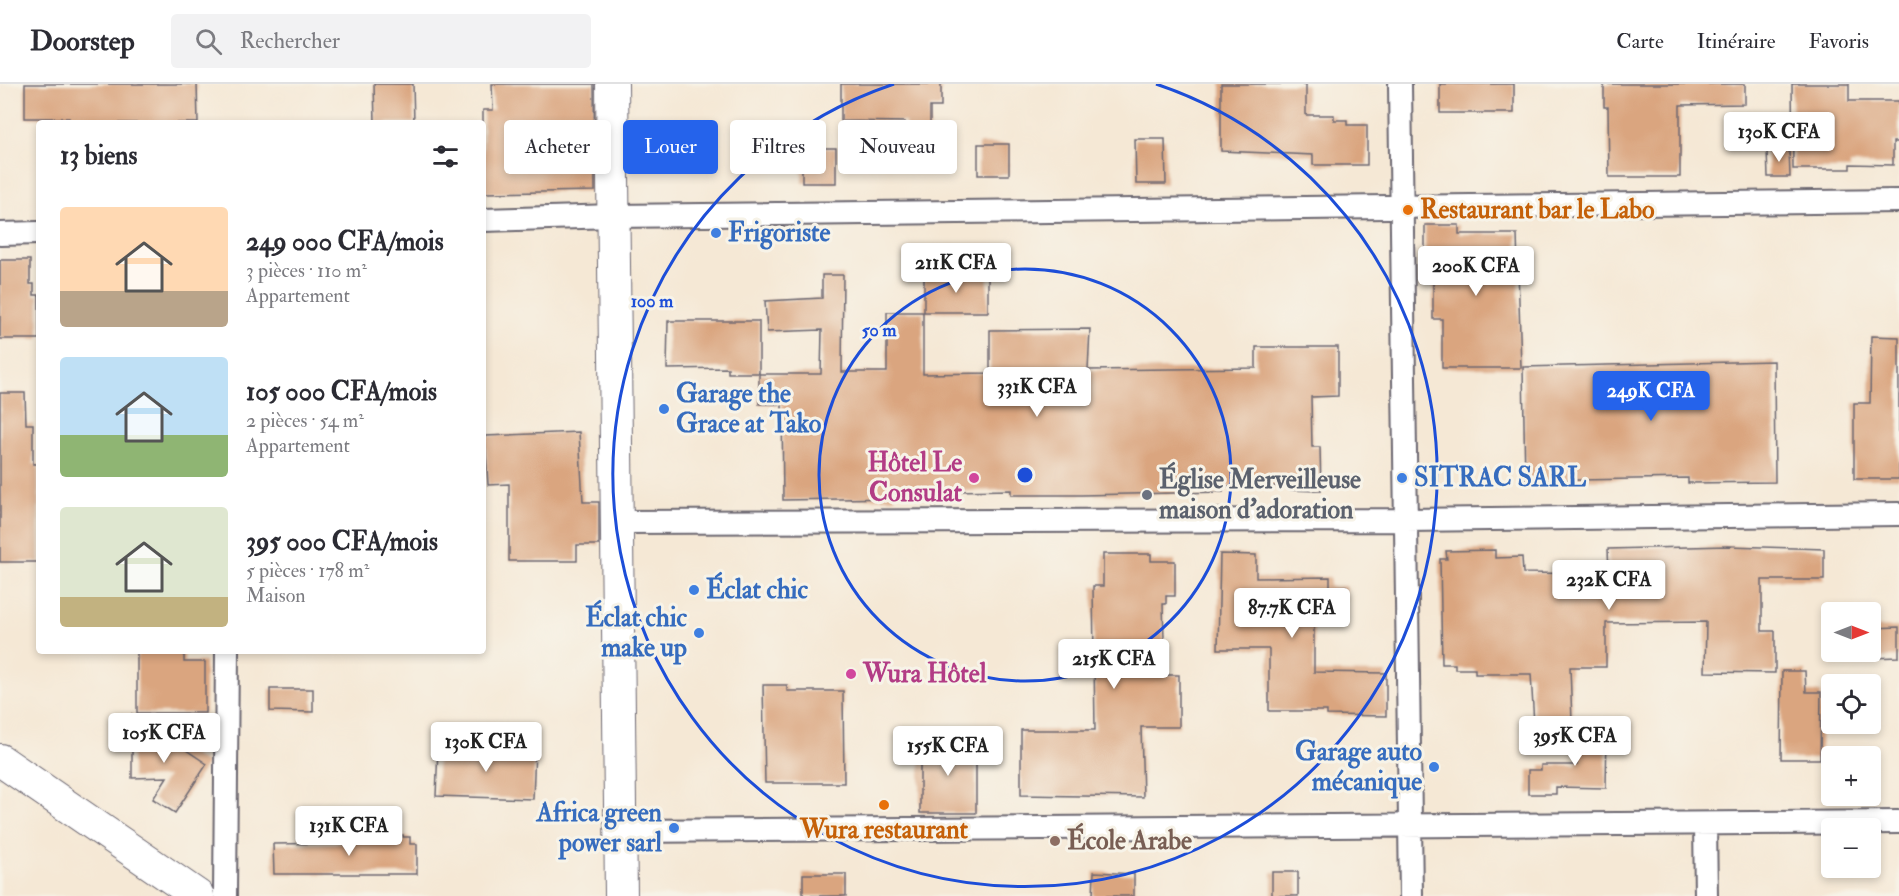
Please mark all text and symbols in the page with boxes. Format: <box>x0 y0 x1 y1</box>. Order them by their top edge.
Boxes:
search box <box>171 14 591 68</box>
text: Doorstep <box>30 24 135 59</box>
icon: search <box>192 25 225 58</box>
text: Rechercher <box>240 27 340 55</box>
text: Carte <box>1616 28 1664 55</box>
text: Itinéraire <box>1697 28 1775 55</box>
text: Favoris <box>1808 28 1869 55</box>
pin: 130K CFA <box>1717 112 1841 163</box>
text: 130K CFA <box>1738 119 1820 144</box>
chip: Acheter <box>504 120 611 174</box>
chip: Louer <box>623 120 718 174</box>
chip: Filtres <box>730 120 826 174</box>
chip: Nouveau <box>838 120 957 174</box>
text: 13 biens <box>60 140 137 172</box>
icon: filters <box>429 140 462 173</box>
place label: Restaurant bar le Labo <box>1420 194 1655 226</box>
marker: Restaurant bar le Labo <box>1401 203 1415 217</box>
place label: Frigoriste <box>728 217 831 250</box>
text: 249 000 CFA/mois <box>246 226 444 258</box>
marker: Frigoriste <box>709 226 723 240</box>
icon: home <box>108 231 180 303</box>
pin: 211K CFA <box>894 243 1018 294</box>
pin: 200K CFA <box>1414 246 1538 297</box>
text: 211K CFA <box>915 250 997 275</box>
text: 200K CFA <box>1432 253 1520 278</box>
text: 3 pièces · 110 m² <box>246 258 367 283</box>
text: Appartement <box>246 283 350 308</box>
text: 100 m <box>631 290 674 313</box>
text: 50 m <box>862 319 897 342</box>
pin: 331K CFA <box>975 367 1099 418</box>
pin: 249K CFA <box>1589 371 1713 422</box>
text: 331K CFA <box>997 374 1077 399</box>
text: 105 000 CFA/mois <box>246 376 437 408</box>
place label: Garage the Grace at Tako <box>676 378 822 440</box>
text: 249K CFA <box>1607 378 1695 403</box>
icon: home <box>108 381 180 453</box>
marker: Garage the Grace at Tako <box>657 402 671 416</box>
text: 2 pièces · 54 m² <box>246 408 364 433</box>
text: Appartement <box>246 433 350 458</box>
place label: Hôtel Le Consulat <box>867 447 963 509</box>
place label: Église Merveilleuse maison d'adoration <box>1159 461 1361 526</box>
place label: SITRAC SARL <box>1414 462 1586 494</box>
centre of rings <box>1015 465 1035 485</box>
marker: Hôtel Le Consulat <box>967 471 981 485</box>
marker: SITRAC SARL <box>1395 471 1409 485</box>
marker: Église Merveilleuse maison d'adoration <box>1140 488 1154 502</box>
text: 395 000 CFA/mois <box>246 526 438 558</box>
icon: home <box>108 531 180 603</box>
text: 5 pièces · 178 m² <box>246 558 369 583</box>
pin: 232K CFA <box>1547 560 1671 611</box>
text: 232K CFA <box>1566 567 1652 592</box>
place label: Éclat chic <box>706 571 808 606</box>
text: Maison <box>246 583 306 608</box>
marker: Éclat chic <box>687 583 701 597</box>
pin: 87.7K CFA <box>1223 588 1361 639</box>
text: 87.7K CFA <box>1248 595 1336 620</box>
place label: Éclat chic make up <box>585 599 688 665</box>
north arrow <box>1821 602 1881 662</box>
map controls <box>1821 602 1881 878</box>
marker: Éclat chic make up <box>692 626 706 640</box>
pin: 215K CFA <box>1052 639 1176 690</box>
text: 215K CFA <box>1072 646 1156 671</box>
place label: Wura Hôtel <box>862 658 987 690</box>
marker: Wura Hôtel <box>844 667 858 681</box>
button: locate <box>1821 674 1881 734</box>
pin: 105K CFA <box>102 713 226 764</box>
pin: 395K CFA <box>1513 716 1637 767</box>
text: 105K CFA <box>122 720 206 745</box>
pin: 130K CFA <box>424 722 548 773</box>
text: 395K CFA <box>1533 723 1617 748</box>
pin: 155K CFA <box>886 726 1010 777</box>
text: 130K CFA <box>445 729 527 754</box>
text: 155K CFA <box>907 733 989 758</box>
place label: Garage auto mécanique <box>1295 736 1422 799</box>
button: + <box>1821 746 1881 806</box>
marker: Garage auto mécanique <box>1427 760 1441 774</box>
place label: Africa green power sarl <box>535 797 663 860</box>
marker: Wura restaurant <box>877 798 891 812</box>
pin: 131K CFA <box>287 806 411 857</box>
text: 131K CFA <box>309 813 389 838</box>
place label: Wura restaurant <box>799 814 969 846</box>
button: − <box>1821 818 1881 878</box>
marker: Africa green power sarl <box>667 821 681 835</box>
place label: École Arabe <box>1067 822 1192 857</box>
marker: École Arabe <box>1048 834 1062 848</box>

